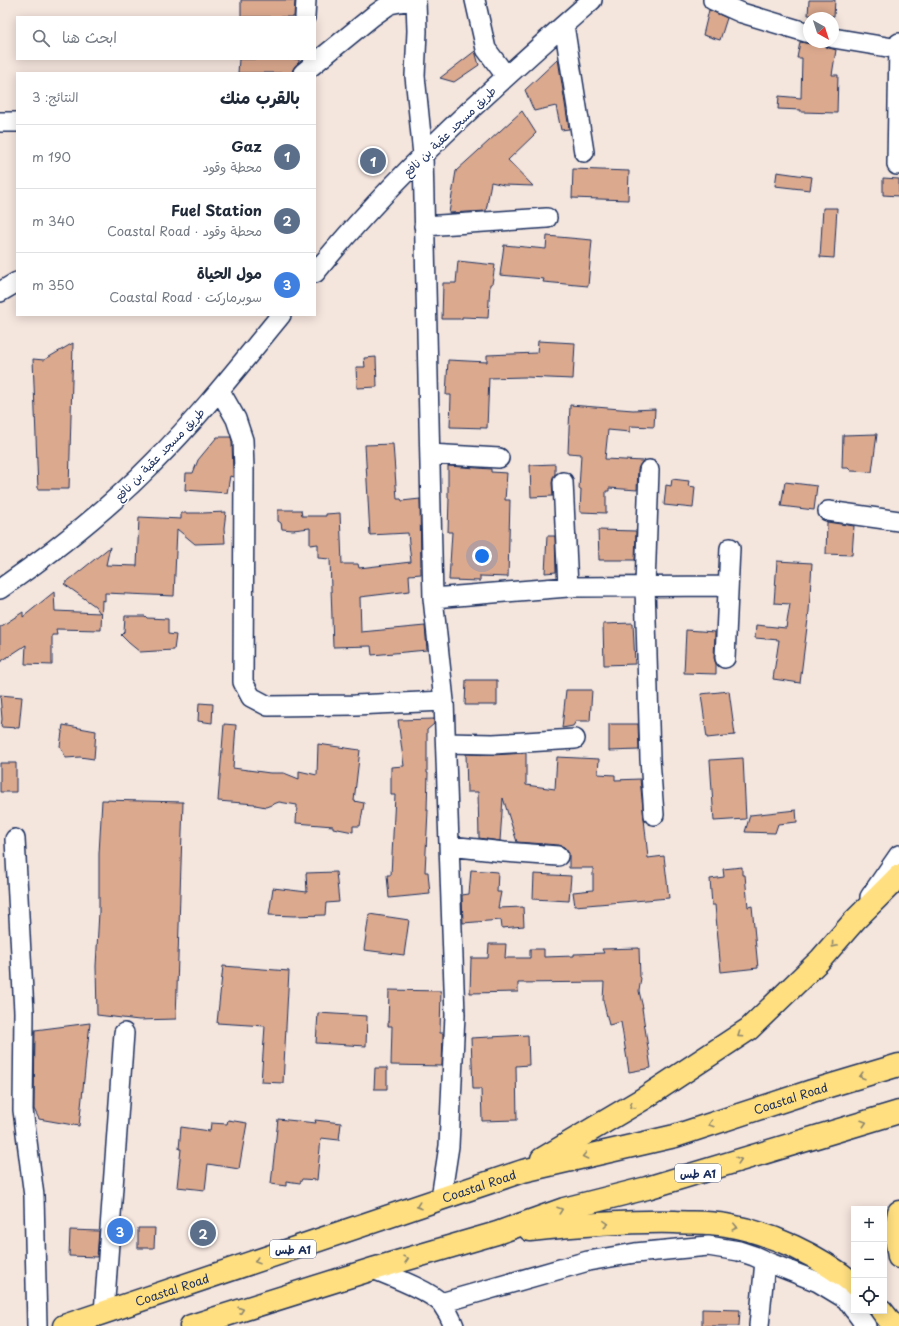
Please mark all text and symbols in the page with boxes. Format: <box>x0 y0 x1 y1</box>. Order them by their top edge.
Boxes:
north arrow <box>803 12 839 48</box>
search box <box>16 16 316 60</box>
text: ابحث هنا <box>62 25 117 48</box>
icon: search <box>30 27 52 49</box>
street label: طريق مسجد عقبة بن نافع <box>398 82 500 181</box>
text: بالقرب منك <box>220 84 300 110</box>
text: النتائج: 3 <box>32 87 79 106</box>
text: Gaz <box>231 134 262 157</box>
pin: 1 <box>360 146 386 176</box>
text: 190 m <box>32 147 71 166</box>
text: 1 <box>284 147 290 166</box>
text: محطة وقود <box>203 157 262 176</box>
text: Fuel Station <box>171 198 262 221</box>
text: 340 m <box>32 211 75 230</box>
text: 2 <box>282 211 292 230</box>
text: محطة وقود · Coastal Road <box>107 221 262 240</box>
text: مول الحياة <box>197 261 262 284</box>
text: 350 m <box>32 275 74 294</box>
text: 3 <box>283 275 291 294</box>
text: سوبرماركت · Coastal Road <box>109 287 262 306</box>
street label: طريق مسجد عقبة بن نافع <box>110 403 209 505</box>
your location <box>472 546 492 566</box>
one-way arrow <box>831 940 838 948</box>
one-way arrow <box>737 1030 744 1038</box>
one-way arrow <box>858 1071 865 1080</box>
street label: Coastal Road <box>751 1078 830 1119</box>
one-way arrow <box>629 1102 636 1109</box>
one-way arrow <box>708 1119 715 1128</box>
one-way arrow <box>860 1119 867 1128</box>
one-way arrow <box>582 1152 588 1160</box>
one-way arrow <box>735 1156 742 1165</box>
road number: طس A1 <box>675 1164 721 1182</box>
street label: Coastal Road <box>440 1165 518 1207</box>
one-way arrow <box>416 1201 423 1209</box>
map controls <box>851 1206 887 1314</box>
button: + <box>851 1206 887 1242</box>
one-way arrow <box>556 1207 563 1215</box>
pin: 3 <box>107 1216 133 1246</box>
pin: 2 <box>190 1218 216 1248</box>
one-way arrow <box>603 1219 609 1228</box>
one-way arrow <box>731 1222 738 1231</box>
road number: طس A1 <box>270 1240 316 1258</box>
button: − <box>851 1242 887 1278</box>
one-way arrow <box>402 1255 409 1264</box>
one-way arrow <box>253 1256 260 1265</box>
street label: Coastal Road <box>133 1269 211 1310</box>
button: locate <box>851 1278 887 1314</box>
one-way arrow <box>238 1306 245 1315</box>

